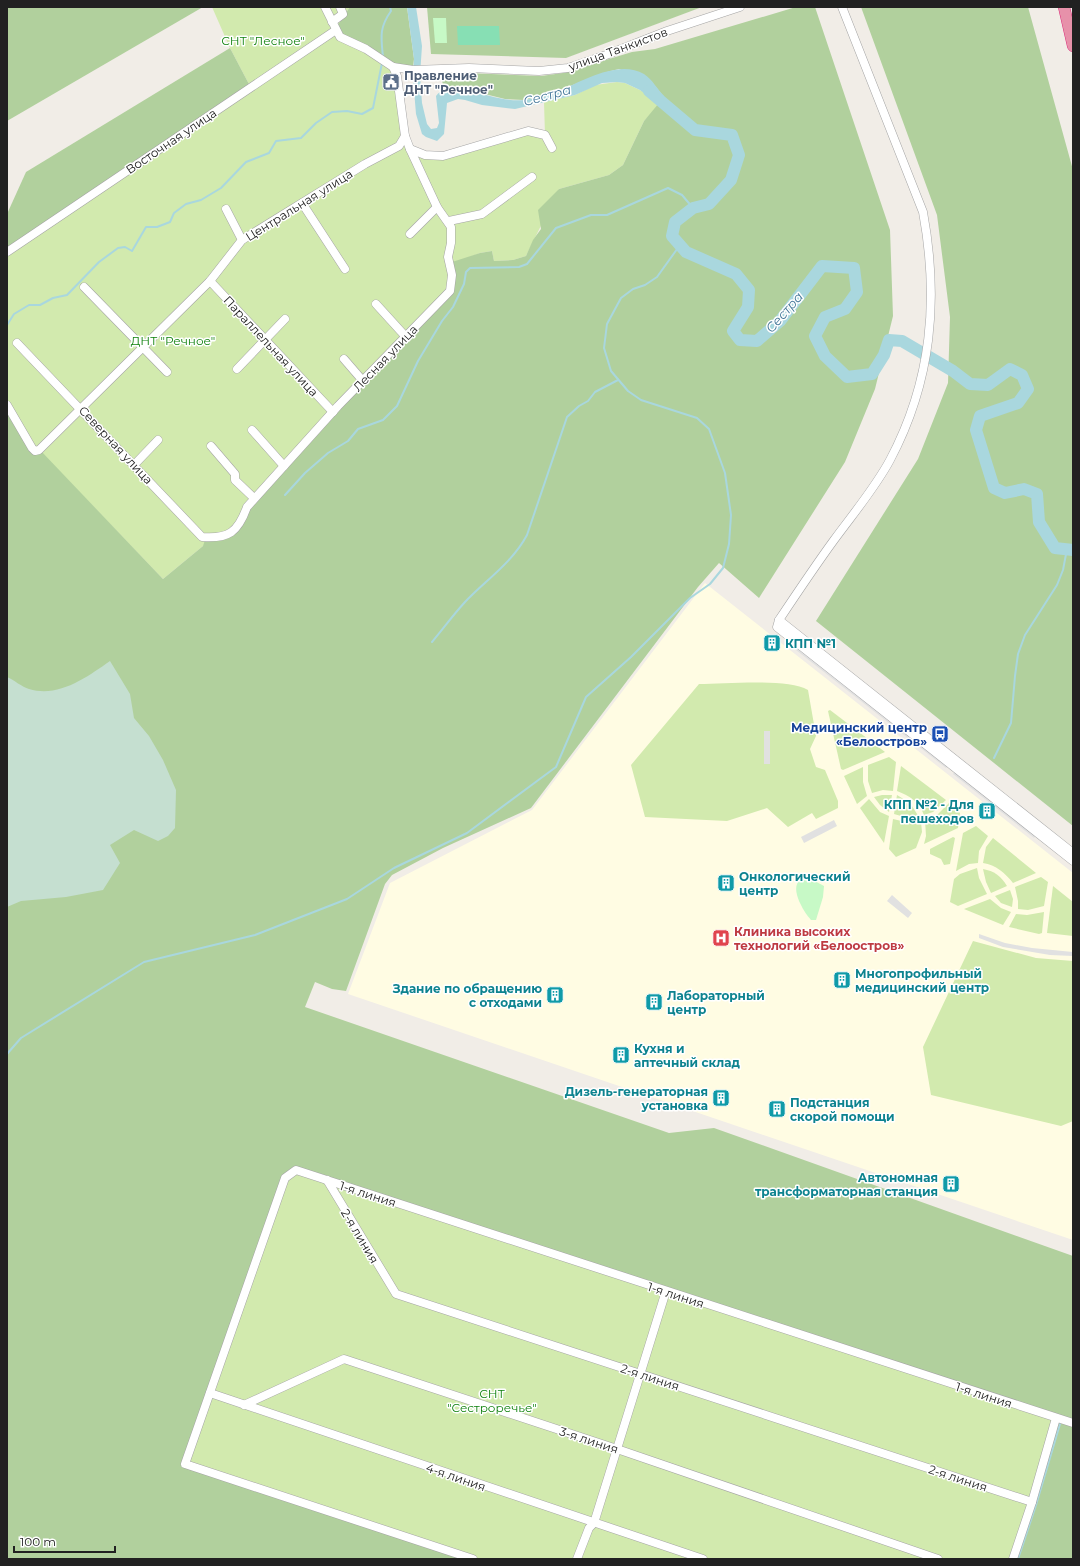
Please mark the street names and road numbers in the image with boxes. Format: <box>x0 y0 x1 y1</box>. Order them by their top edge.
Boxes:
street label: улица Танкистов <box>565 24 670 74</box>
street label: Восточная улица <box>123 105 219 177</box>
street label: Центральная улица <box>243 166 355 244</box>
street label: Параллельная улица <box>221 293 321 399</box>
street label: Лесная улица <box>350 322 420 394</box>
street label: Северная улица <box>76 403 156 487</box>
street label: 1-я линия <box>338 1178 398 1210</box>
street label: 2-я линия <box>338 1206 382 1266</box>
street label: 1-я линия <box>646 1279 706 1311</box>
street label: 2-я линия <box>619 1360 681 1394</box>
street label: 1-я линия <box>954 1379 1014 1411</box>
street label: 3-я линия <box>558 1423 620 1457</box>
street label: 4-я линия <box>424 1460 488 1494</box>
street label: 2-я линия <box>927 1461 989 1495</box>

